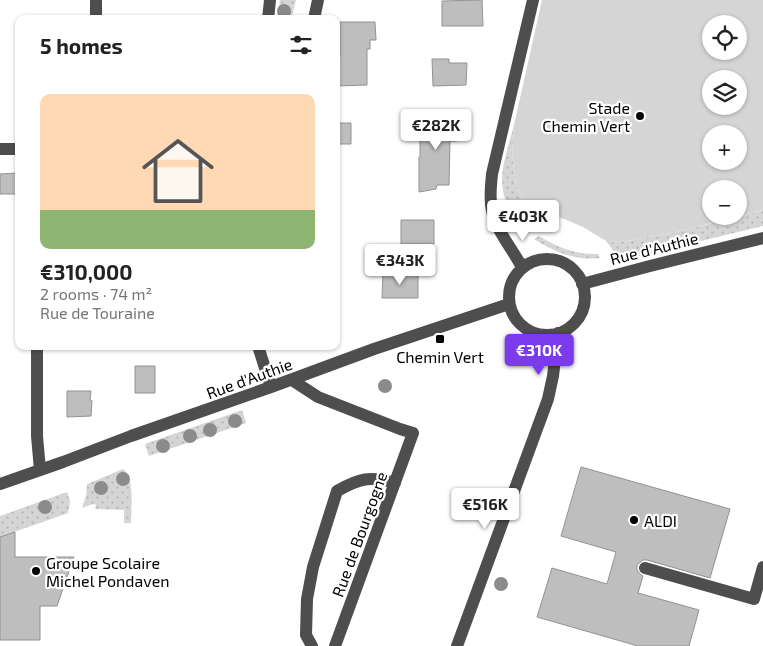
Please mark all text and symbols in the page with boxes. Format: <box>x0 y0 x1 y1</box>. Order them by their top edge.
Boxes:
map controls <box>702 15 747 225</box>
button: locate <box>702 15 747 60</box>
icon: filters <box>287 31 315 59</box>
text: 5 homes <box>40 33 123 58</box>
button: layers <box>702 70 747 115</box>
place label: Stade Chemin Vert <box>542 98 630 135</box>
pin: €282K <box>401 108 471 151</box>
marker: Stade Chemin Vert <box>634 110 646 122</box>
text: €282K <box>412 115 460 134</box>
button: + <box>702 125 747 170</box>
icon: home <box>133 126 223 216</box>
button: − <box>702 180 747 225</box>
pin: €403K <box>488 200 558 242</box>
text: €403K <box>498 206 548 225</box>
street label: Rue d'Authie <box>608 228 700 268</box>
pin: €343K <box>365 244 435 286</box>
text: €343K <box>376 250 424 269</box>
text: €310,000 <box>40 259 133 284</box>
text: 2 rooms · 74 m² <box>40 284 152 303</box>
text: Rue de Touraine <box>40 303 155 322</box>
marker: Chemin Vert <box>434 333 446 345</box>
pin: €310K <box>504 334 574 376</box>
text: €310K <box>516 340 562 359</box>
place label: Chemin Vert <box>396 347 484 366</box>
street label: Rue d'Authie <box>203 354 295 402</box>
street label: Rue de Bourgogne <box>328 469 390 599</box>
pin: €516K <box>450 488 520 530</box>
text: €516K <box>462 494 508 513</box>
place label: ALDI <box>644 511 677 530</box>
marker: ALDI <box>628 514 640 526</box>
place label: Groupe Scolaire Michel Pondaven <box>46 553 170 590</box>
marker: Groupe Scolaire Michel Pondaven <box>30 565 42 577</box>

